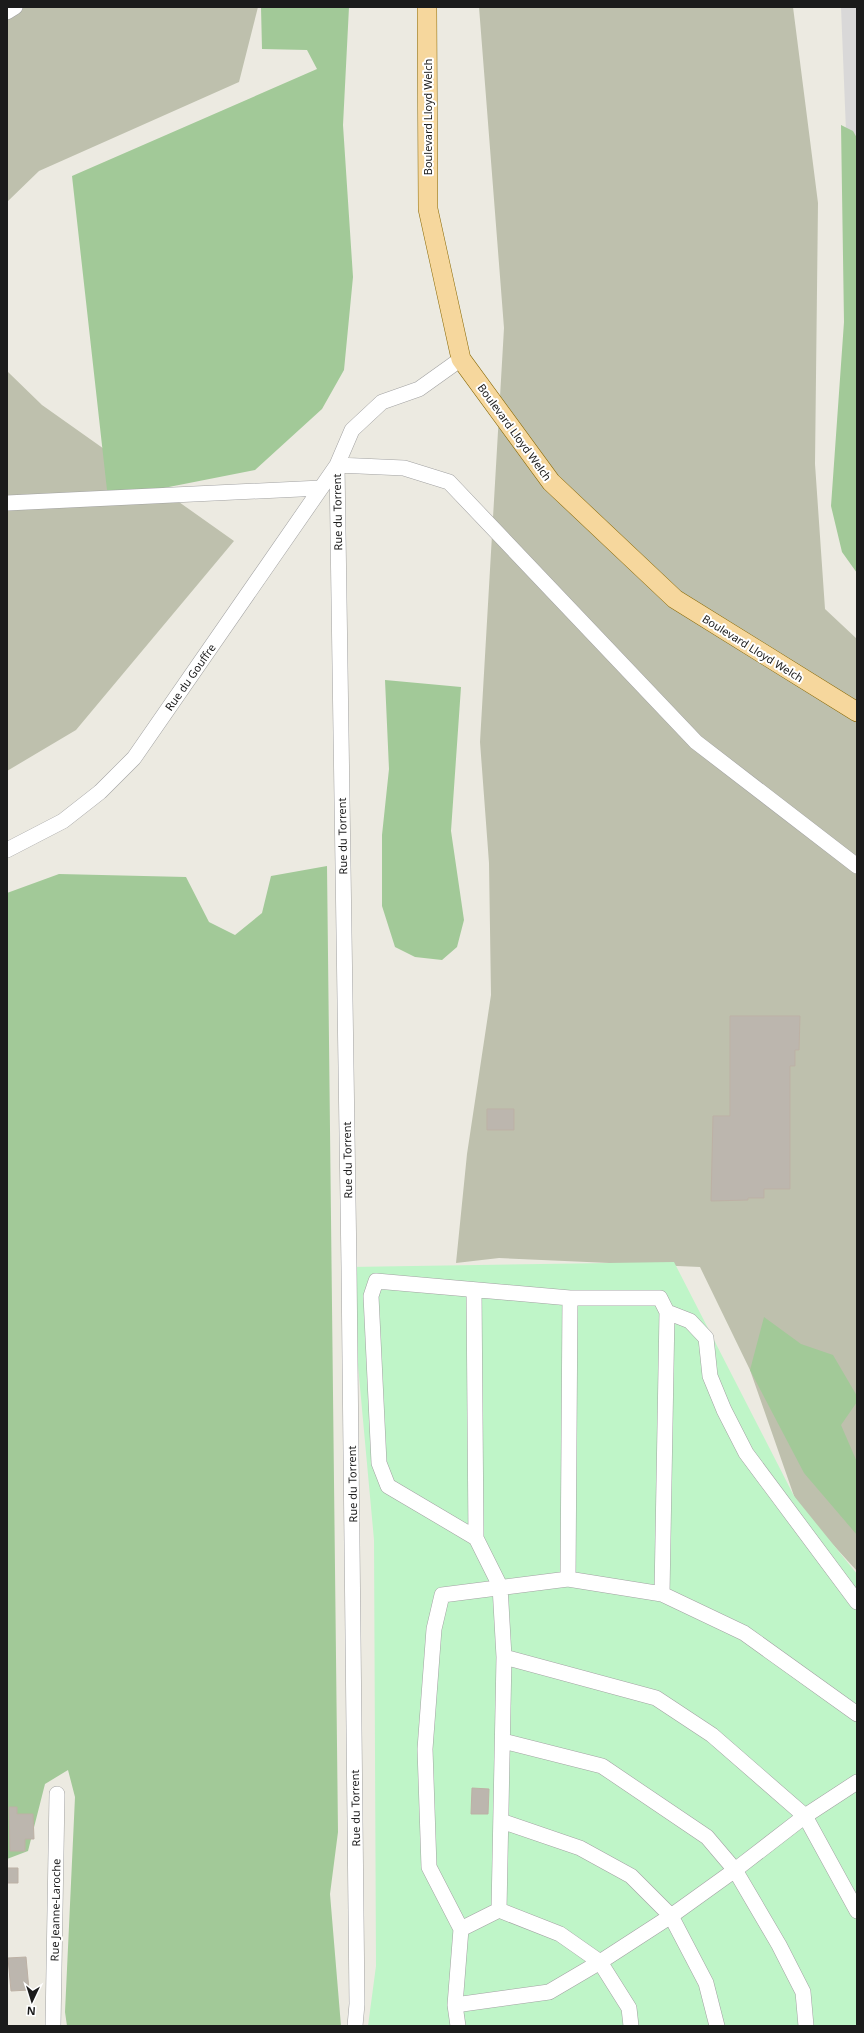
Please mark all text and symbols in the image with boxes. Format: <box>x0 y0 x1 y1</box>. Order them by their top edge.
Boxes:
street label: Boulevard Lloyd Welch <box>420 59 435 175</box>
street label: Boulevard Lloyd Welch <box>475 380 555 484</box>
street label: Rue du Torrent <box>329 473 345 551</box>
street label: Boulevard Lloyd Welch <box>700 611 806 685</box>
street label: Rue du Gouffre <box>161 640 219 714</box>
street label: Rue du Torrent <box>334 797 350 875</box>
street label: Rue du Torrent <box>339 1121 355 1199</box>
street label: Rue du Torrent <box>344 1445 360 1523</box>
street label: Rue du Torrent <box>347 1769 363 1847</box>
street label: Rue Jeanne-Laroche <box>47 1859 63 1961</box>
north arrow <box>12 1981 52 2021</box>
text: N <box>26 2004 36 2019</box>

